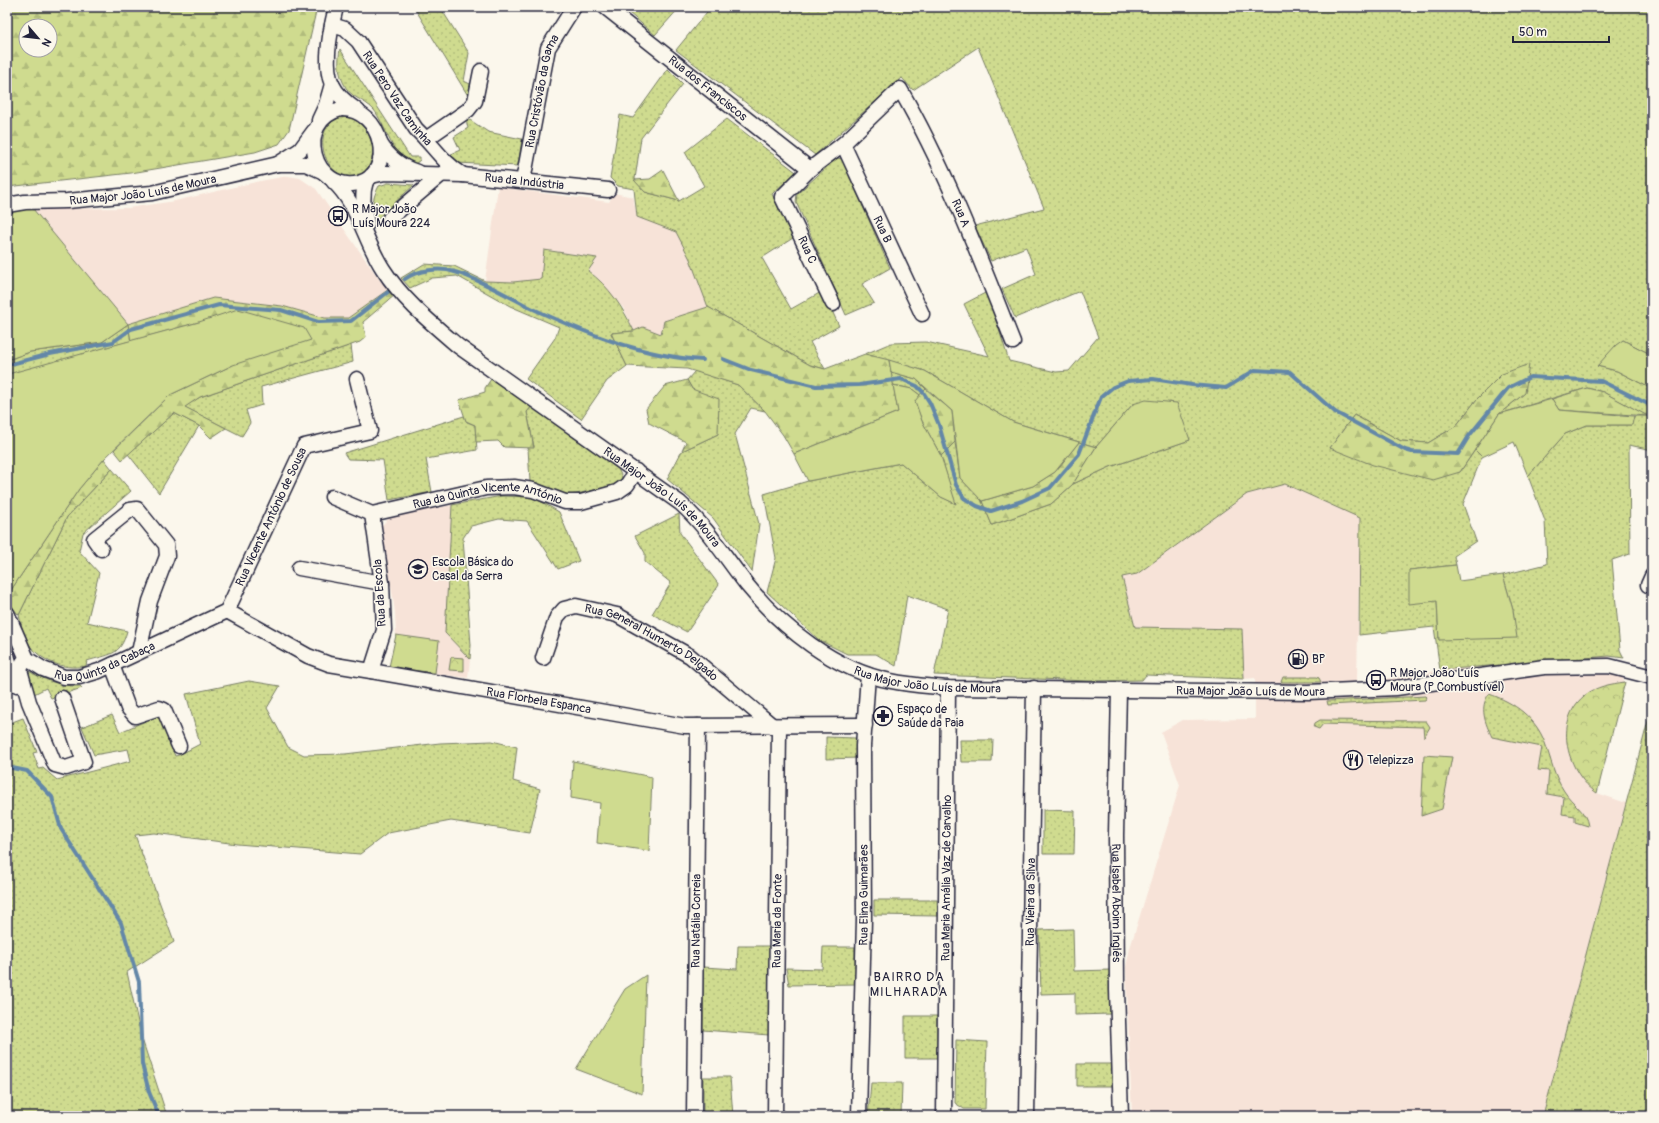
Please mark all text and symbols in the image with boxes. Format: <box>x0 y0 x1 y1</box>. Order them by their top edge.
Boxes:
north arrow <box>18 18 58 58</box>
scale bar <box>1513 18 1609 44</box>
text: 50 m <box>1519 25 1547 40</box>
street label: Rua Cristóvão da Gama <box>522 31 563 149</box>
text: N <box>39 36 54 49</box>
street label: Rua Pero Vaz Caminha <box>359 48 436 149</box>
street label: Rua dos Franciscos <box>665 52 751 124</box>
street label: Rua da Indústria <box>484 170 565 193</box>
street label: Rua Major João Luís de Moura <box>69 171 218 208</box>
street label: Rua A <box>948 197 974 229</box>
place label: R Major João Luís Moura 224 <box>352 202 430 231</box>
bus stop icon: R Major João Luís Moura 224 <box>327 205 349 227</box>
street label: Rua B <box>870 213 895 245</box>
street label: Rua C <box>794 234 820 266</box>
street label: Rua Major João Luís de Moura <box>601 444 724 550</box>
street label: Rua Vicente António de Sousa <box>232 445 310 588</box>
street label: Rua da Quinta Vicente António <box>411 479 565 512</box>
place label: Escola Básica do Casal da Serra <box>432 555 514 584</box>
street label: Rua da Escola <box>370 558 390 627</box>
school or university icon: Escola Básica do Casal da Serra <box>407 558 429 580</box>
street label: Rua General Humerto Delgado <box>583 601 722 684</box>
street label: Rua Quinta da Cabaça <box>52 638 158 685</box>
fuel station icon: BP <box>1287 648 1309 670</box>
place label: BP <box>1312 652 1326 667</box>
street label: Rua Major João Luís de Moura <box>852 663 1001 696</box>
place label: R Major João Luís Moura (P Combustível) <box>1390 666 1505 695</box>
bus stop icon: R Major João Luís Moura (P Combustível) <box>1365 669 1387 691</box>
street label: Rua Major João Luís de Moura <box>1176 683 1326 700</box>
street label: Rua Florbela Espanca <box>485 684 593 717</box>
place label: Espaço de Saúde da Paia <box>897 702 964 731</box>
pharmacy icon: Espaço de Saúde da Paia <box>872 705 894 727</box>
restaurant icon: Telepizza <box>1342 749 1364 771</box>
place label: Telepizza <box>1367 753 1414 768</box>
street label: Rua Maria Amália Vaz de Carvalho <box>938 794 955 961</box>
street label: Rua Isabel Aboim Inglês <box>1109 843 1124 963</box>
street label: Rua Elina Guimarães <box>856 844 872 946</box>
street label: Rua Vieira da Silva <box>1022 857 1039 946</box>
street label: Rua Natália Correia <box>688 873 704 968</box>
street label: Rua Maria da Fonte <box>769 874 785 968</box>
district label: BAIRRO DA MILHARADA <box>870 969 948 1000</box>

